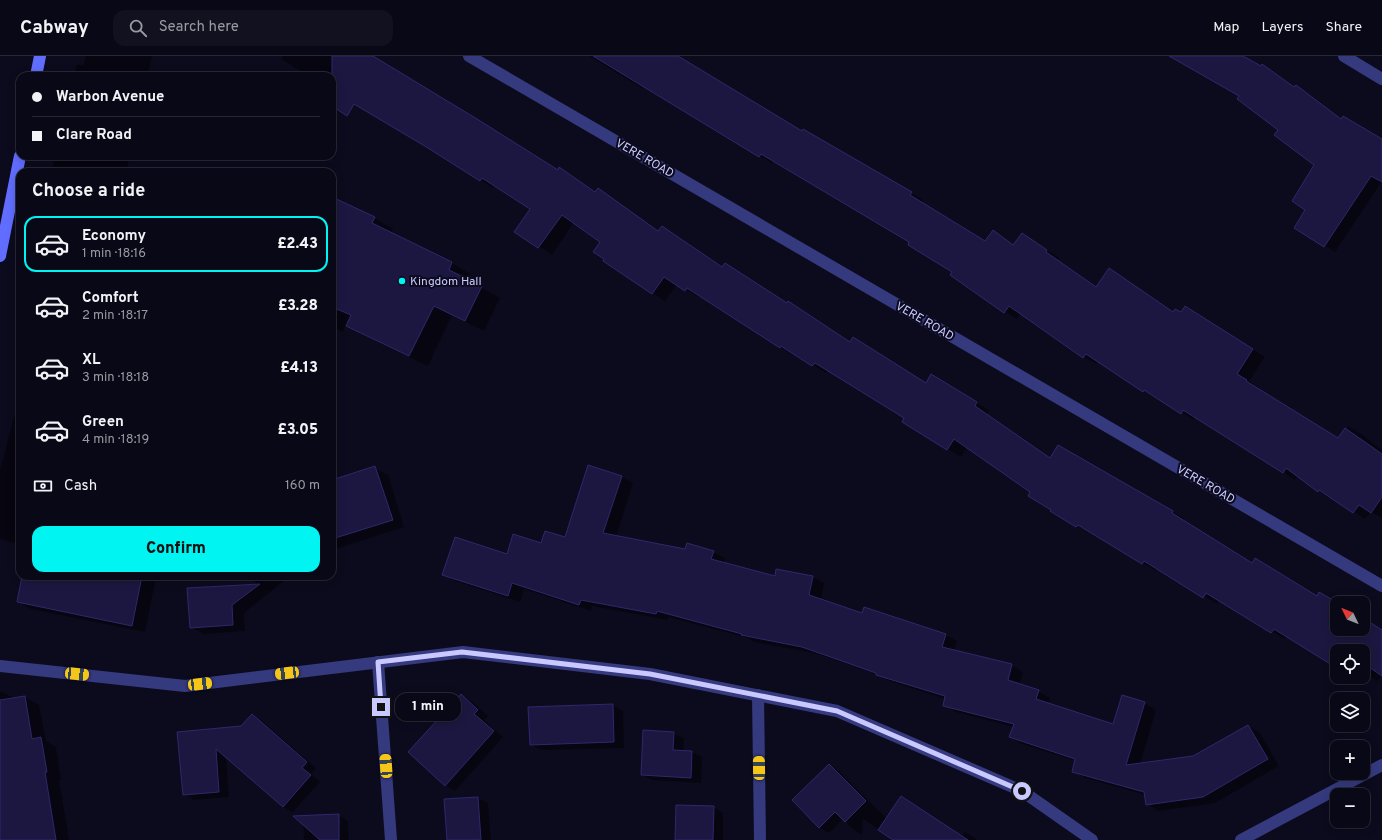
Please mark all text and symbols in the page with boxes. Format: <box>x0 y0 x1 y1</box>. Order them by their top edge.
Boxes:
search box <box>113 10 393 46</box>
text: Cabway <box>20 16 89 40</box>
icon: search <box>127 17 149 39</box>
text: Search here <box>159 18 239 37</box>
text: Map <box>1213 19 1239 36</box>
text: Layers <box>1261 19 1303 36</box>
text: Share <box>1325 19 1362 36</box>
text: Warbon Avenue <box>56 88 164 107</box>
text: Clare Road <box>56 126 132 145</box>
street label: VERE ROAD <box>612 136 677 182</box>
text: Choose a ride <box>32 180 145 203</box>
icon: car <box>34 226 70 262</box>
text: Economy <box>82 227 146 246</box>
text: £2.43 <box>277 235 318 254</box>
text: 1 min · 18:16 <box>82 246 146 262</box>
place label: Kingdom Hall <box>410 274 482 290</box>
marker: Kingdom Hall <box>397 276 407 286</box>
icon: car <box>34 288 70 324</box>
text: Comfort <box>82 289 139 308</box>
text: £3.28 <box>278 297 318 316</box>
street label: VERE ROAD <box>892 299 957 345</box>
text: 2 min · 18:17 <box>82 308 148 324</box>
icon: car <box>34 350 70 386</box>
text: XL <box>82 351 100 370</box>
text: £4.13 <box>280 359 318 378</box>
text: 3 min · 18:18 <box>82 370 149 386</box>
icon: car <box>34 412 70 448</box>
text: Green <box>82 413 124 432</box>
text: £3.05 <box>278 421 318 440</box>
text: 4 min · 18:19 <box>82 432 149 448</box>
street label: VERE ROAD <box>1173 462 1238 508</box>
icon: cash <box>32 475 54 497</box>
text: Cash <box>64 477 97 496</box>
text: 160 m <box>285 478 320 494</box>
button: Confirm <box>32 526 320 572</box>
north arrow <box>1330 596 1370 636</box>
map controls <box>1330 596 1370 828</box>
button: locate <box>1330 644 1370 684</box>
car <box>274 666 300 680</box>
car <box>64 667 90 681</box>
car <box>187 677 213 691</box>
button: layers <box>1330 692 1370 732</box>
callout: 1 min <box>395 693 461 721</box>
route end <box>372 698 390 716</box>
text: 1 min <box>412 699 444 715</box>
button: + <box>1330 740 1370 780</box>
car <box>379 754 393 778</box>
car <box>753 756 765 780</box>
route start <box>1013 782 1031 800</box>
button: − <box>1330 788 1370 828</box>

